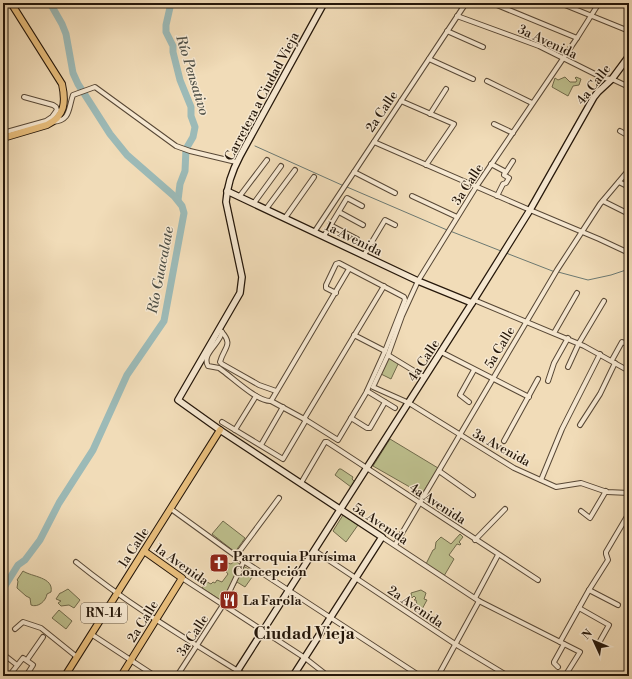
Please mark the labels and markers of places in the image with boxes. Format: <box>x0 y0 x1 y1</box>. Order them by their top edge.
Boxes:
place label: Parroquia Purísima Concepción <box>233 549 357 580</box>
church icon: Parroquia Purísima Concepción <box>208 552 230 574</box>
restaurant icon: La Farola <box>218 589 240 611</box>
place label: La Farola <box>243 593 302 609</box>

